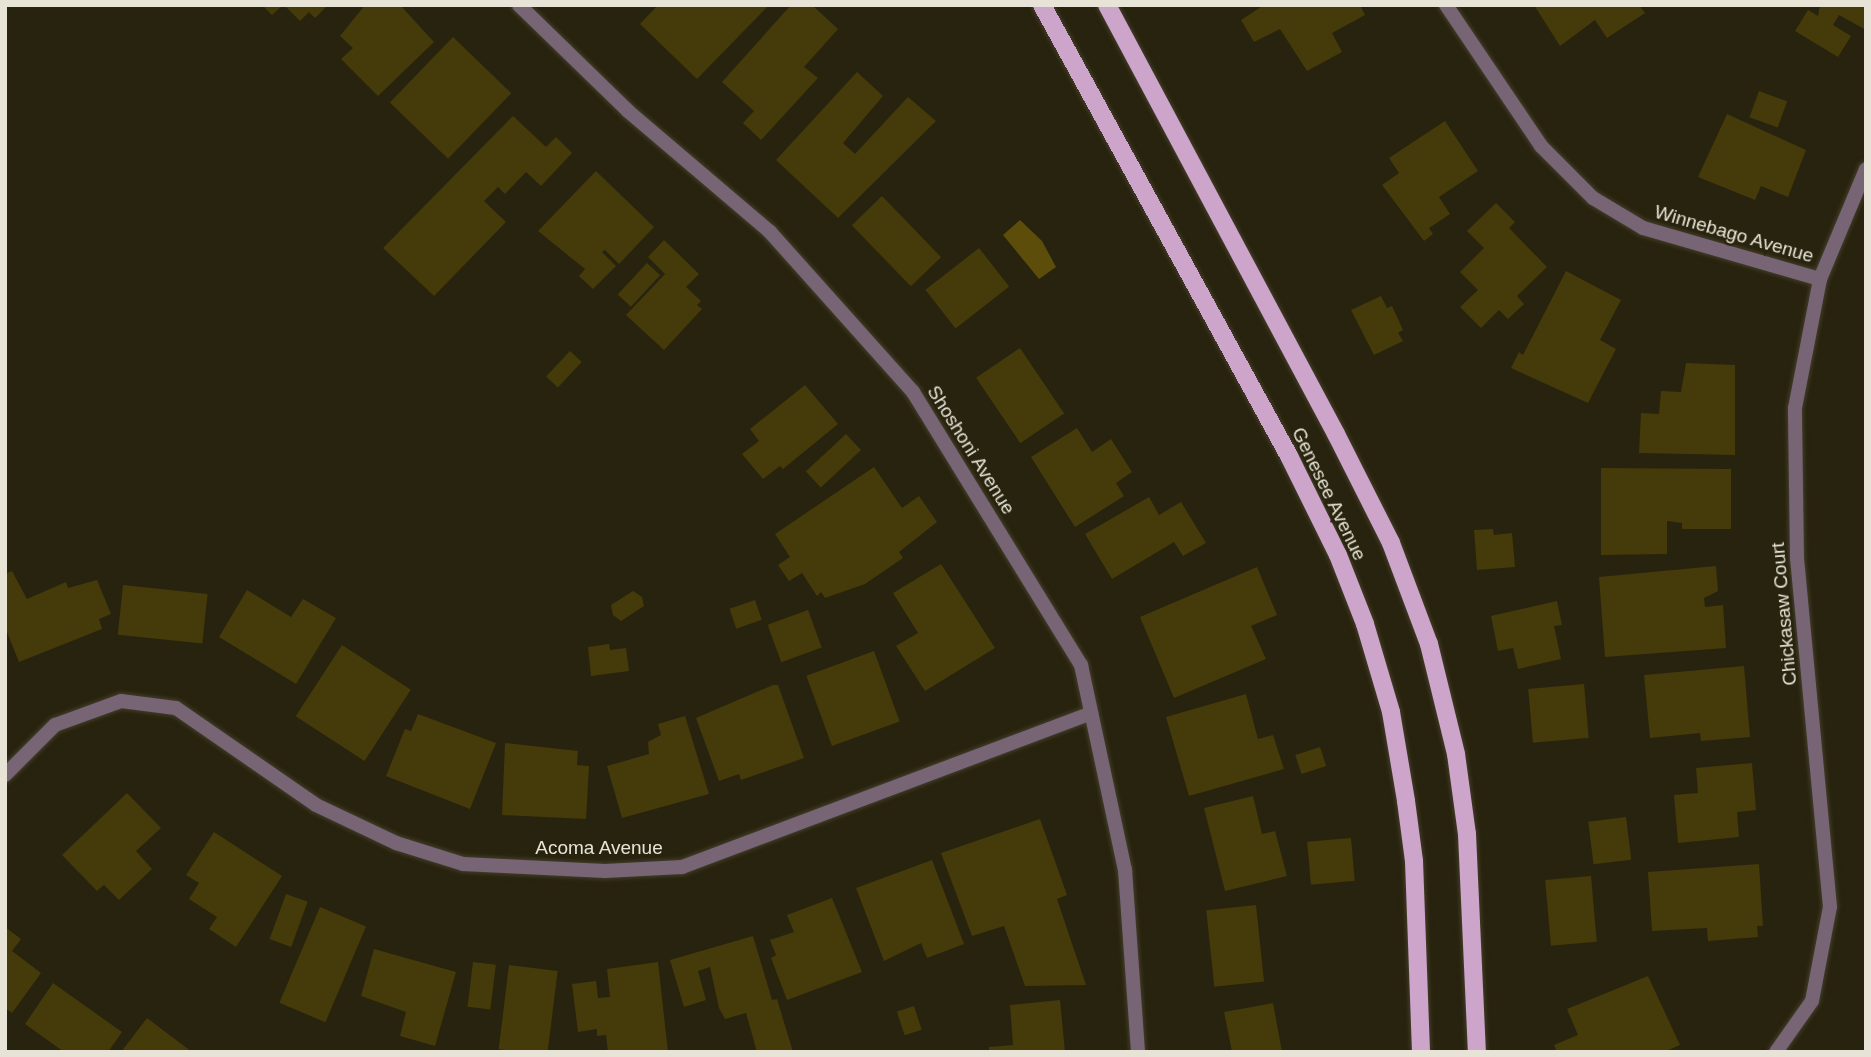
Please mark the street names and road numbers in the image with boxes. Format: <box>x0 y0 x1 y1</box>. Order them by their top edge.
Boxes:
street label: Winnebago Avenue <box>1651 200 1817 268</box>
street label: Shoshoni Avenue <box>922 381 1020 519</box>
street label: Genesee Avenue <box>1287 423 1371 565</box>
street label: Chickasaw Court <box>1766 541 1802 687</box>
street label: Acoma Avenue <box>535 837 663 859</box>

